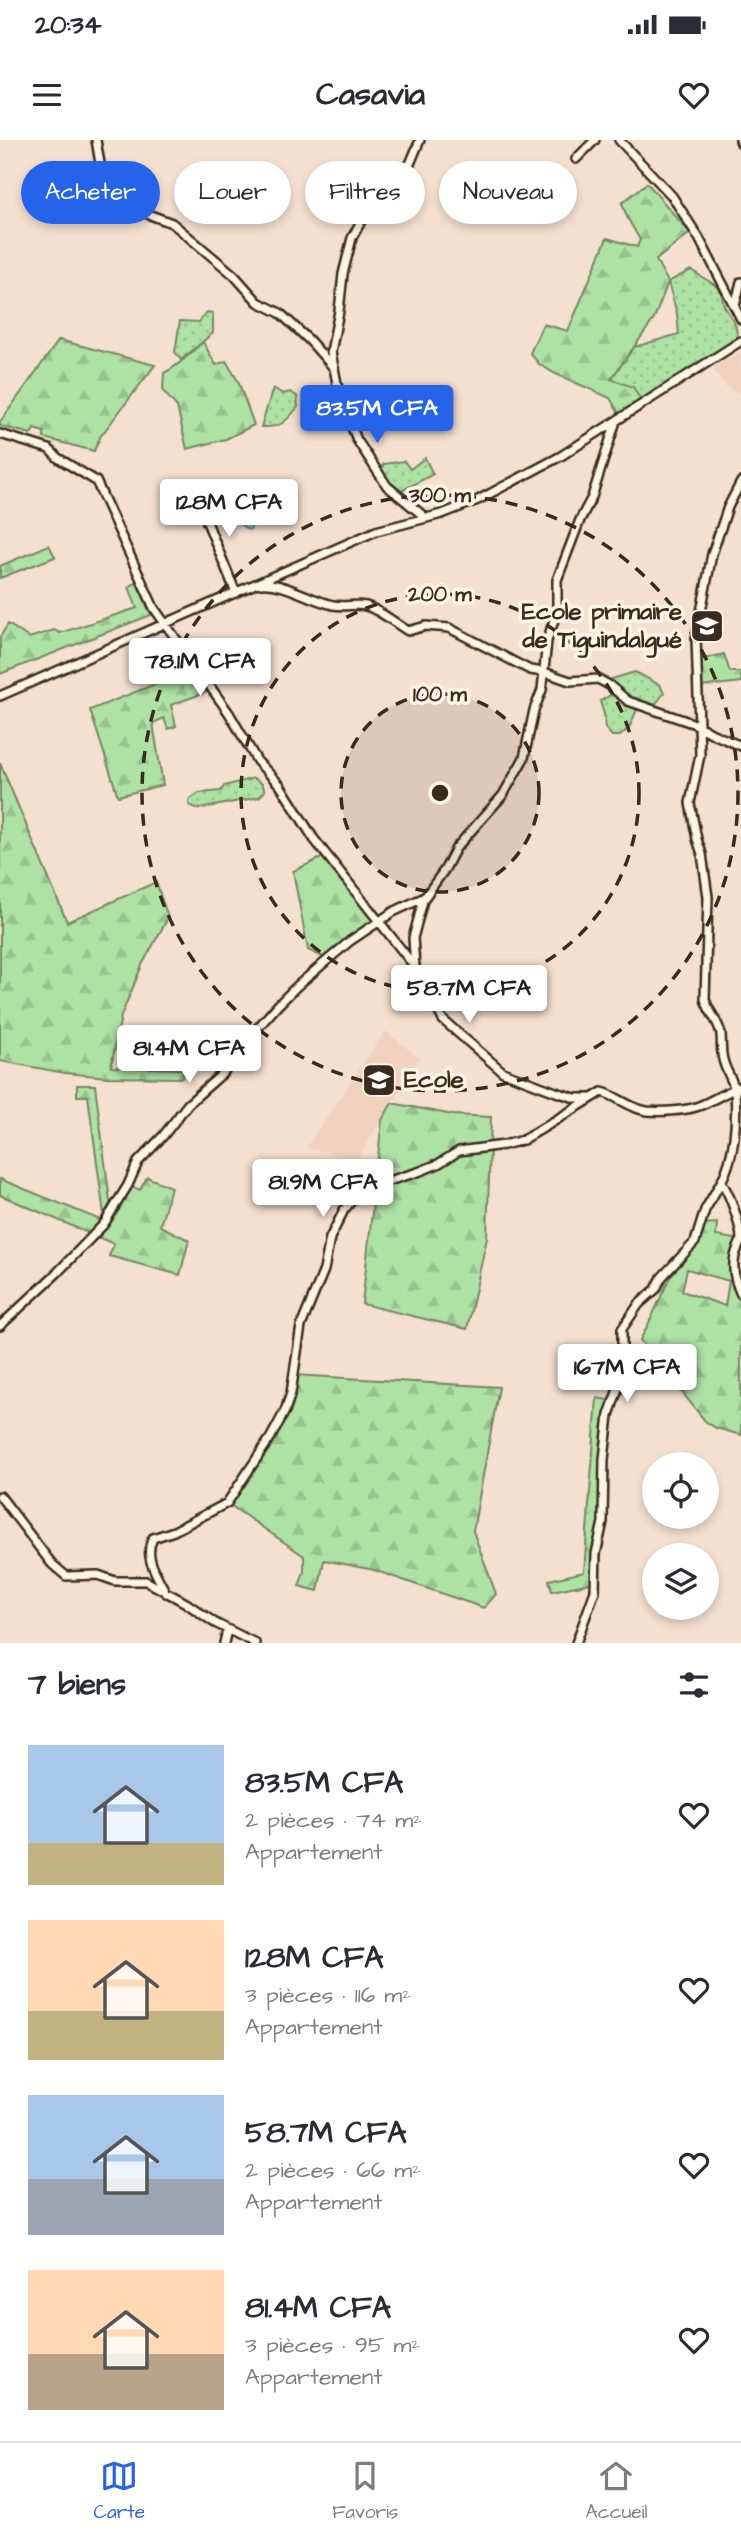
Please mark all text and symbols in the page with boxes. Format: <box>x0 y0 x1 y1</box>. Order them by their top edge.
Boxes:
text: 20:34 <box>35 7 102 43</box>
text: Casavia <box>316 72 425 117</box>
icon: menu <box>28 76 66 114</box>
icon: heart <box>675 76 713 114</box>
chip: Acheter <box>21 161 160 224</box>
chip: Louer <box>174 161 291 224</box>
chip: Filtres <box>305 161 425 224</box>
chip: Nouveau <box>439 161 577 224</box>
pin: 83.5M CFA <box>297 386 457 445</box>
text: 83.5M CFA <box>316 392 438 424</box>
pin: 128M CFA <box>157 480 301 539</box>
text: 300 m <box>408 481 472 510</box>
text: 128M CFA <box>176 486 282 518</box>
text: 200 m <box>407 580 472 609</box>
place label: Ecole primaire de Tiguindalgué <box>521 595 682 658</box>
school or university icon: Ecole primaire de Tiguindalgué <box>688 607 726 645</box>
pin: 78.1M CFA <box>120 638 280 698</box>
text: 78.1M CFA <box>145 645 255 677</box>
text: 100 m <box>413 680 468 709</box>
centre of rings <box>428 781 452 805</box>
pin: 58.7M CFA <box>389 966 549 1025</box>
text: 58.7M CFA <box>407 972 531 1004</box>
pin: 81.4M CFA <box>109 1026 269 1085</box>
text: 81.4M CFA <box>133 1032 245 1064</box>
school or university icon: Ecole <box>360 1061 398 1099</box>
place label: Ecole <box>404 1063 464 1097</box>
pin: 81.9M CFA <box>243 1160 403 1219</box>
text: 81.9M CFA <box>268 1166 378 1198</box>
pin: 167M CFA <box>555 1344 699 1404</box>
text: 167M CFA <box>574 1351 680 1383</box>
map controls <box>642 1452 719 1620</box>
button: locate <box>642 1452 719 1529</box>
button: layers <box>642 1543 719 1620</box>
text: 7 biens <box>28 1664 126 1706</box>
icon: filters <box>675 1666 713 1704</box>
text: 83.5M CFA <box>245 1762 403 1804</box>
icon: home <box>84 1773 168 1857</box>
icon: heart <box>675 1796 713 1834</box>
text: 2 pièces · 74 m² <box>245 1804 422 1836</box>
text: Appartement <box>245 1836 383 1868</box>
text: 128M CFA <box>245 1937 384 1979</box>
icon: home <box>84 1948 168 2032</box>
icon: heart <box>675 1971 713 2009</box>
text: 3 pièces · 116 m² <box>245 1979 411 2011</box>
text: Appartement <box>245 2011 383 2043</box>
text: 58.7M CFA <box>245 2112 406 2154</box>
icon: home <box>84 2123 168 2207</box>
icon: heart <box>675 2146 713 2184</box>
text: 2 pièces · 66 m² <box>245 2154 421 2186</box>
text: Appartement <box>245 2186 383 2218</box>
text: 81.4M CFA <box>245 2287 391 2329</box>
icon: home <box>84 2298 168 2382</box>
icon: heart <box>675 2321 713 2359</box>
text: 3 pièces · 95 m² <box>245 2329 420 2361</box>
text: Appartement <box>245 2361 383 2393</box>
tab: Carte <box>94 2457 145 2526</box>
tab: Favoris <box>332 2457 398 2526</box>
tab: Accueil <box>585 2457 647 2526</box>

